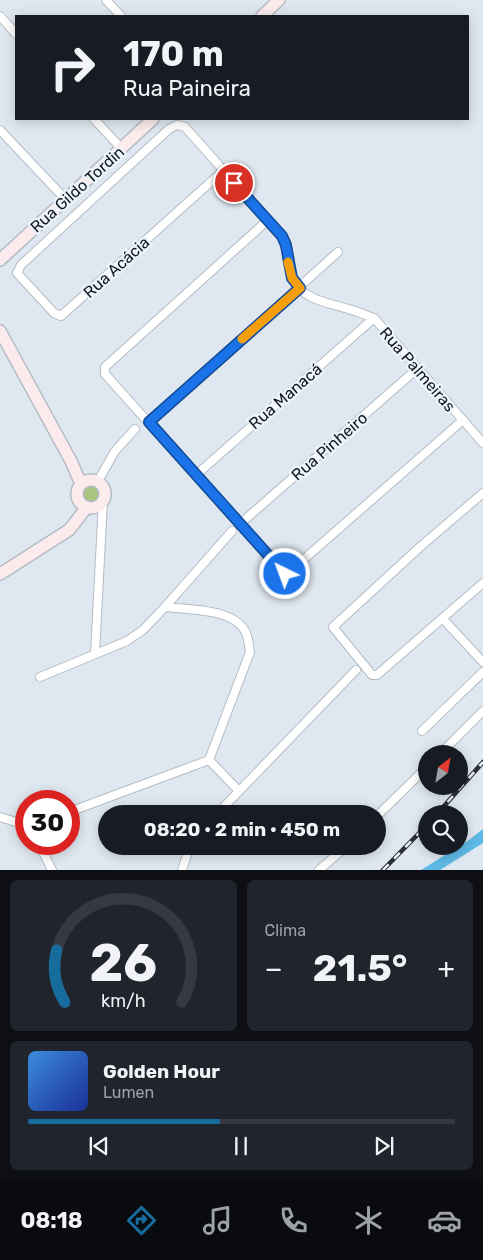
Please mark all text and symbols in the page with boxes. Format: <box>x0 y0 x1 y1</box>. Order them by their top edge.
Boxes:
text: 170 m <box>123 33 224 75</box>
icon: right <box>40 35 105 100</box>
text: Rua Paineira <box>123 75 251 102</box>
street label: Rua Gildo Tordin <box>27 142 128 236</box>
pin <box>213 162 255 204</box>
icon: arrive <box>220 169 248 197</box>
street label: Rua Acácia <box>79 233 153 302</box>
street label: Rua Palmeiras <box>376 323 459 415</box>
street label: Rua Manacá <box>245 359 326 433</box>
street label: Rua Pinheiro <box>287 408 371 485</box>
position arrow <box>258 547 310 599</box>
north arrow <box>418 745 468 795</box>
map controls <box>418 745 468 855</box>
speed limit sign: 30 <box>15 790 80 855</box>
button: search <box>418 805 468 855</box>
text: 08:20 · 2 min · 450 m <box>144 818 340 841</box>
text: Clima <box>265 921 306 940</box>
text: 26 <box>89 932 157 994</box>
text: 21.5° <box>313 945 407 991</box>
text: − <box>265 952 283 985</box>
text: + <box>438 952 455 985</box>
text: km/h <box>101 990 146 1011</box>
text: Golden Hour <box>103 1060 220 1083</box>
text: Lumen <box>103 1083 154 1102</box>
icon: previous <box>85 1132 113 1160</box>
icon: pause <box>227 1132 255 1160</box>
icon: next <box>370 1132 398 1160</box>
icon: directions <box>124 1203 159 1238</box>
icon: music <box>200 1203 235 1238</box>
icon: phone <box>276 1203 311 1238</box>
icon: climate <box>351 1203 386 1238</box>
icon: car <box>427 1203 462 1238</box>
text: 08:18 <box>20 1207 83 1234</box>

